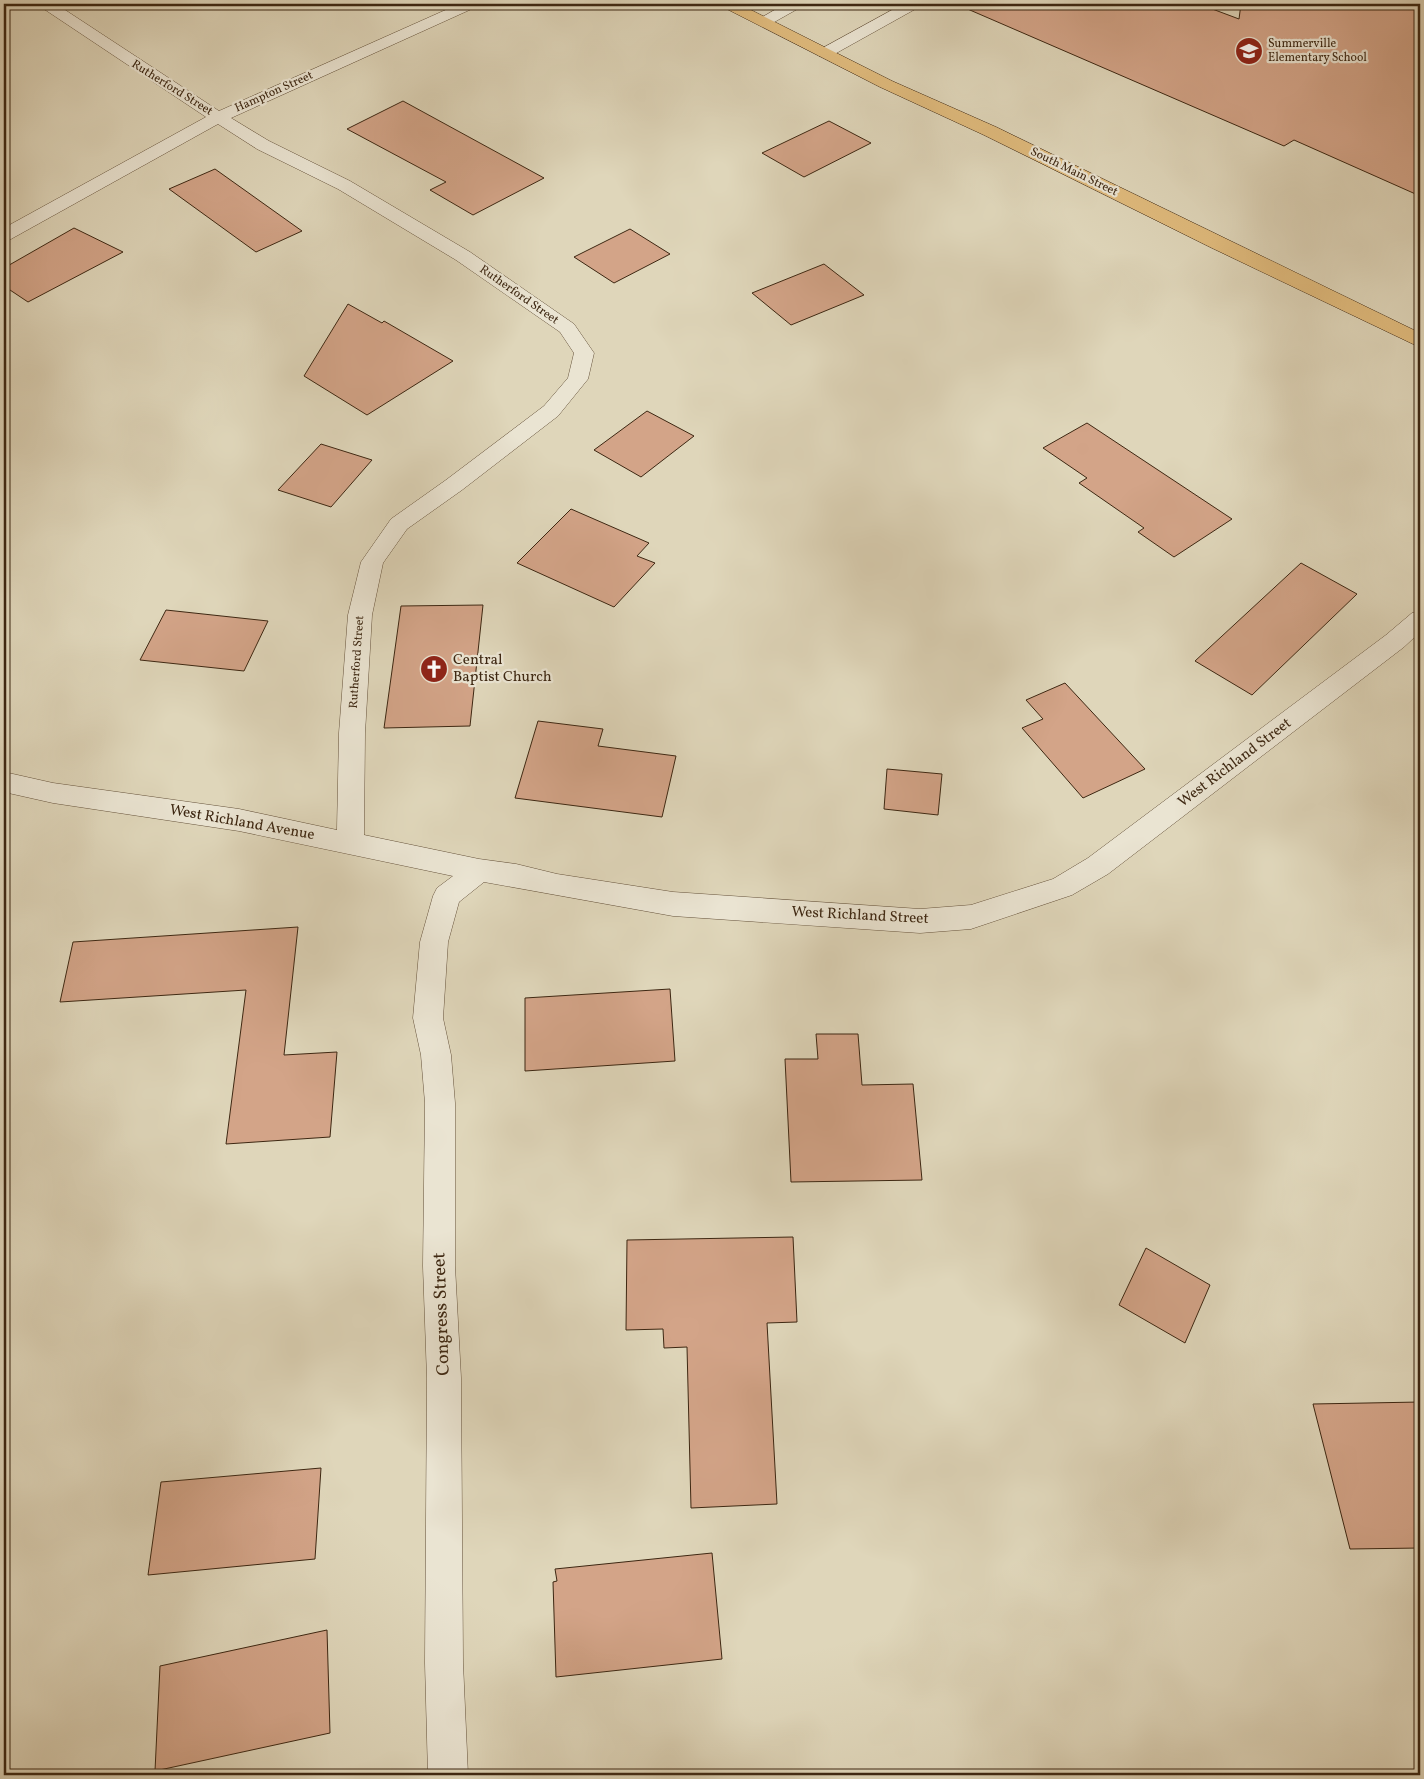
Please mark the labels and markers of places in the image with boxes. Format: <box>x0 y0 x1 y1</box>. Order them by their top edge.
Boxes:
school or university icon: Summerville Elementary School <box>1234 36 1264 66</box>
place label: Summerville Elementary School <box>1268 36 1367 66</box>
place label: Central Baptist Church <box>453 650 552 688</box>
church icon: Central Baptist Church <box>419 654 449 684</box>

